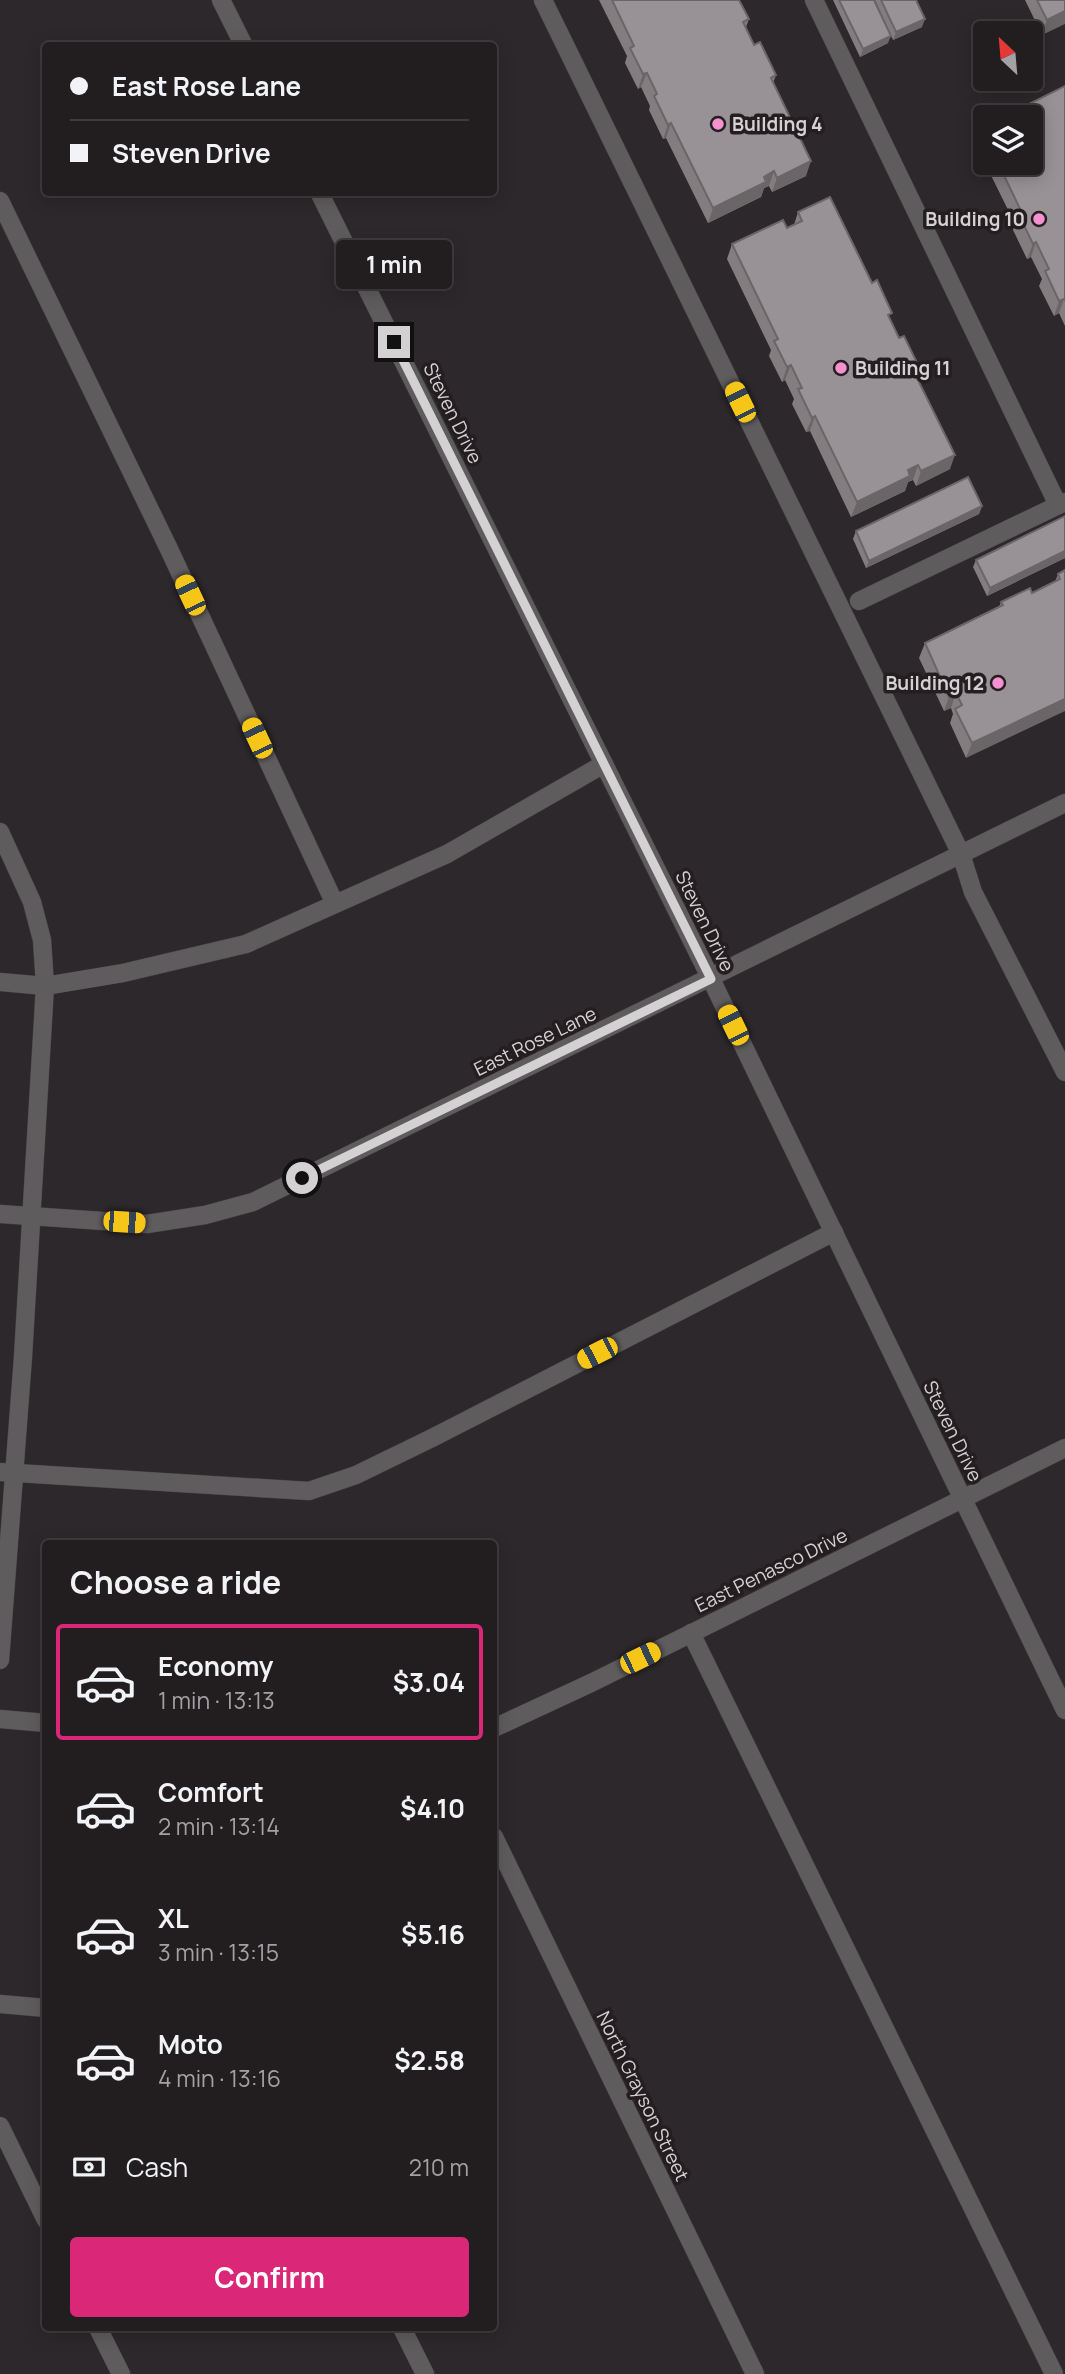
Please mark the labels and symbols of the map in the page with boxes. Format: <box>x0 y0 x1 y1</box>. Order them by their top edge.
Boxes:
north arrow <box>973 21 1043 91</box>
place label: Building 4 <box>732 111 823 137</box>
marker: Building 4 <box>710 116 726 132</box>
place label: Building 10 <box>925 206 1025 232</box>
marker: Building 10 <box>1031 211 1047 227</box>
callout: 1 min <box>336 240 452 290</box>
route end <box>378 326 410 358</box>
place label: Building 11 <box>855 355 951 381</box>
street label: Steven Drive <box>417 358 489 468</box>
marker: Building 11 <box>833 360 849 376</box>
car <box>722 379 759 425</box>
car <box>172 572 209 618</box>
place label: Building 12 <box>885 670 984 696</box>
marker: Building 12 <box>990 675 1006 691</box>
car <box>239 715 276 761</box>
street label: Steven Drive <box>669 866 741 976</box>
street label: East Rose Lane <box>469 1000 601 1082</box>
car <box>715 1002 752 1048</box>
route start <box>286 1162 318 1194</box>
car <box>103 1210 146 1234</box>
car <box>574 1334 621 1372</box>
street label: Steven Drive <box>917 1376 989 1486</box>
street label: East Penasco Drive <box>690 1522 852 1618</box>
car <box>617 1639 664 1677</box>
street label: North Grayson Street <box>591 2007 695 2185</box>

